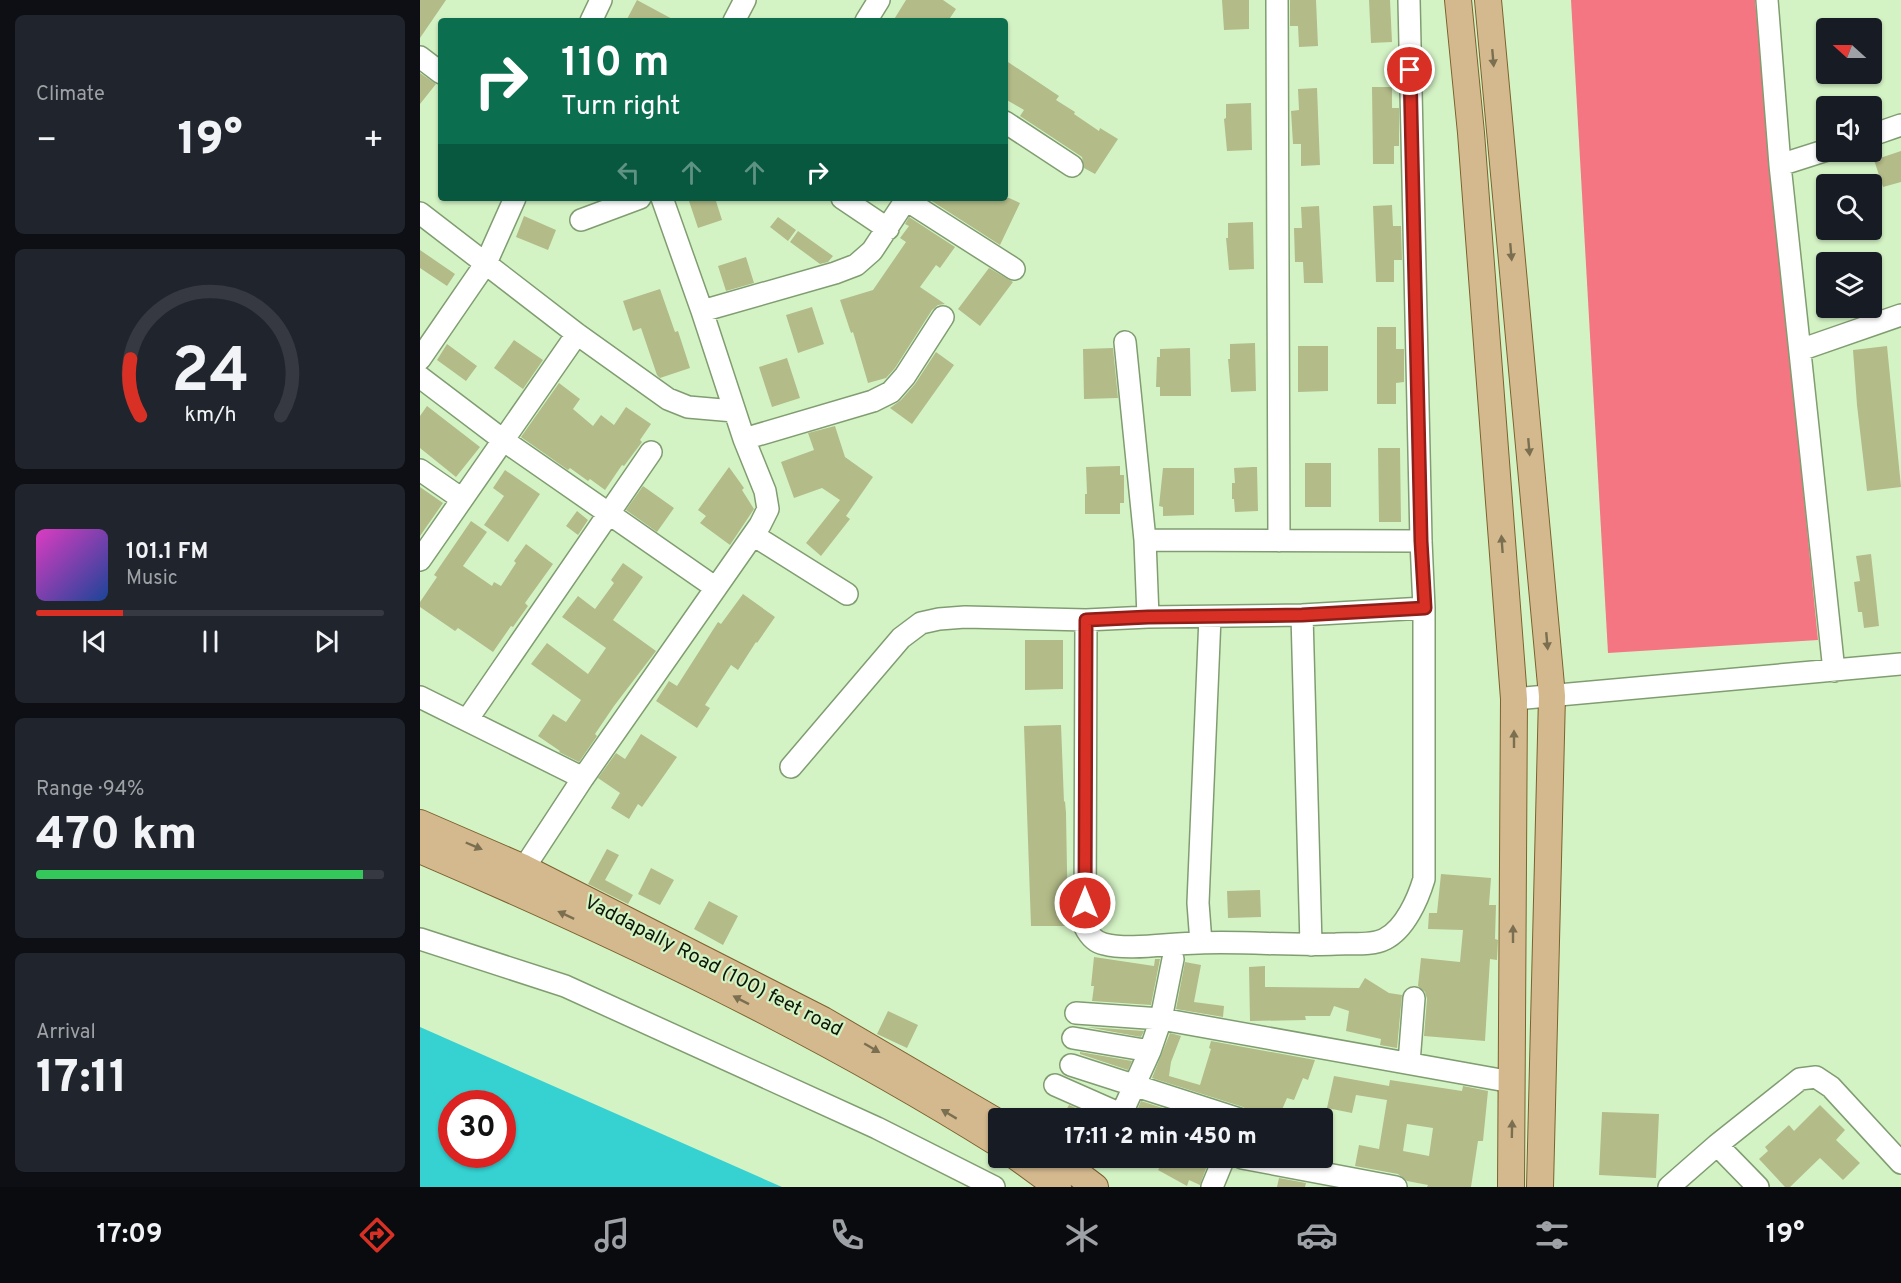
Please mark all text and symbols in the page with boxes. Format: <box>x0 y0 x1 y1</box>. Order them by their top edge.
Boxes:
north arrow <box>1816 18 1882 84</box>
map controls <box>1816 18 1882 318</box>
text: 110 m <box>561 38 670 91</box>
icon: right <box>462 42 540 120</box>
pin <box>1384 44 1435 95</box>
one-way arrow <box>1488 49 1498 68</box>
icon: arrive <box>1393 53 1426 86</box>
text: Climate <box>36 82 105 108</box>
text: Turn right <box>561 90 680 124</box>
button: sound <box>1816 96 1882 162</box>
text: 19° <box>177 113 243 170</box>
text: − <box>36 121 57 163</box>
text: + <box>363 121 384 163</box>
icon: left <box>612 156 645 189</box>
icon: ahead <box>675 156 708 189</box>
icon: ahead <box>738 156 771 189</box>
icon: right <box>801 156 834 189</box>
button: search <box>1816 174 1882 240</box>
one-way arrow <box>1506 243 1516 262</box>
button: layers <box>1816 252 1882 318</box>
text: 24 <box>171 335 249 414</box>
text: km/h <box>184 403 236 430</box>
one-way arrow <box>1524 437 1534 456</box>
one-way arrow <box>1497 534 1507 553</box>
text: 101.1 FM <box>126 539 208 566</box>
text: Music <box>126 566 178 592</box>
icon: previous <box>78 625 111 658</box>
icon: pause <box>194 625 227 658</box>
icon: next <box>310 625 343 658</box>
one-way arrow <box>1542 631 1552 650</box>
one-way arrow <box>1509 729 1519 748</box>
text: Range · 94% <box>36 777 145 803</box>
text: 470 km <box>36 808 197 865</box>
one-way arrow <box>465 841 483 851</box>
position arrow <box>1053 871 1117 935</box>
street label: Vaddapally Road (100) feet road <box>579 890 847 1043</box>
one-way arrow <box>557 910 574 919</box>
one-way arrow <box>1508 924 1518 943</box>
one-way arrow <box>733 995 750 1005</box>
text: Arrival <box>36 1020 96 1046</box>
one-way arrow <box>864 1043 880 1054</box>
text: 17:11 <box>36 1051 127 1108</box>
speed limit sign: 30 <box>438 1090 516 1168</box>
one-way arrow <box>941 1109 957 1120</box>
one-way arrow <box>1507 1119 1516 1138</box>
text: 17:11 · 2 min · 450 m <box>1064 1124 1257 1151</box>
icon: directions <box>356 1214 398 1256</box>
icon: music <box>591 1214 633 1256</box>
icon: phone <box>826 1214 868 1256</box>
icon: climate <box>1061 1214 1103 1256</box>
icon: car <box>1296 1214 1338 1256</box>
icon: filters <box>1531 1214 1573 1256</box>
text: 17:09 <box>97 1218 163 1252</box>
text: 19° <box>1766 1218 1804 1252</box>

